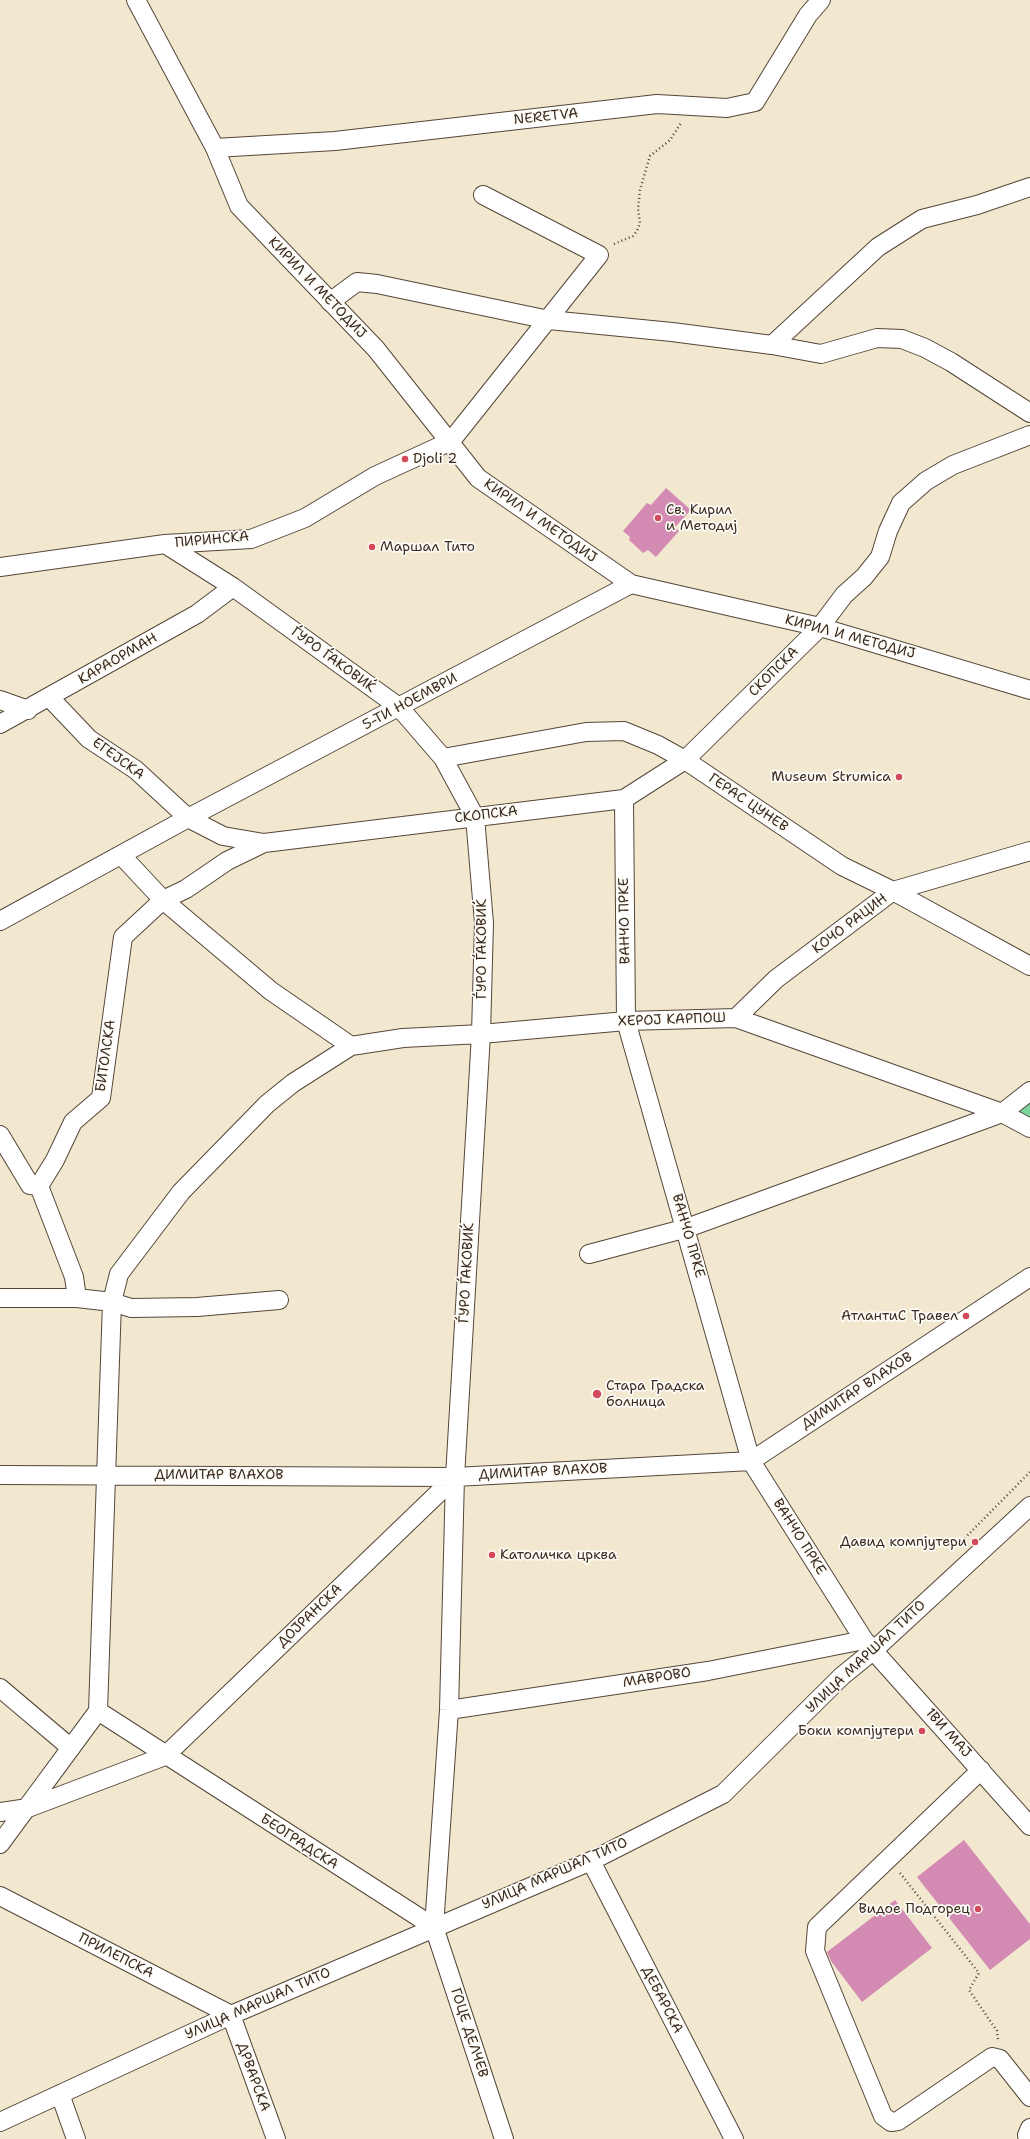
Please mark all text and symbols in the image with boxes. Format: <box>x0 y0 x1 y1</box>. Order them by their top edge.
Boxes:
street label: NERETVA <box>513 105 579 129</box>
street label: КИРИЛ И МЕТОДИЈ <box>264 234 370 342</box>
place label: Djoli 2 <box>413 451 457 467</box>
marker: Djoli 2 <box>400 454 410 464</box>
street label: КИРИЛ И МЕТОДИЈ <box>480 476 600 566</box>
place label: Св. Кирил и Методиј <box>666 502 737 534</box>
marker: Св. Кирил и Методиј <box>653 513 663 523</box>
street label: ПИРИНСКА <box>174 528 250 552</box>
place label: Маршал Тито <box>380 539 475 555</box>
marker: Маршал Тито <box>367 542 377 552</box>
street label: КИРИЛ И МЕТОДИЈ <box>783 612 917 662</box>
street label: ЃУРО ЃАКОВИЌ <box>287 624 379 696</box>
street label: КАРАОРМАН <box>75 630 161 688</box>
street label: СКОПСКА <box>746 644 802 700</box>
street label: 5-ТИ НОЕМВРИ <box>360 670 460 734</box>
street label: ЕГЕЈСКА <box>89 735 147 783</box>
place label: Museum Strumica <box>771 769 891 785</box>
street label: ГЕРАС ЦУНЕВ <box>705 770 791 836</box>
marker: Museum Strumica <box>894 772 904 782</box>
street label: СКОПСКА <box>453 803 519 827</box>
street label: ВАНЧО ПРКЕ <box>616 878 634 964</box>
street label: КОЧО РАЦИН <box>809 890 891 958</box>
street label: ЃУРО ЃАКОВИЌ <box>474 899 490 999</box>
street label: ХЕРОЈ КАРПОШ <box>618 1010 726 1030</box>
street label: БИТОЛСКА <box>93 1019 119 1093</box>
street label: ВАНЧО ПРКЕ <box>668 1192 708 1280</box>
street label: ЃУРО ЃАКОВИЌ <box>456 1222 478 1324</box>
place label: АтлантиС Травел <box>841 1308 958 1324</box>
marker: АтлантиС Травел <box>961 1311 971 1321</box>
street label: ДИМИТАР ВЛАХОВ <box>798 1349 916 1433</box>
place label: Стара Градска болница <box>606 1378 705 1410</box>
marker: Стара Градска болница <box>591 1388 603 1400</box>
street label: ДИМИТАР ВЛАХОВ <box>478 1460 608 1484</box>
street label: ДИМИТАР ВЛАХОВ <box>154 1467 284 1483</box>
street label: ВАНЧО ПРКЕ <box>769 1496 829 1578</box>
place label: Давид компјутери <box>840 1534 967 1550</box>
marker: Давид компјутери <box>970 1537 980 1547</box>
place label: Католичка црква <box>500 1547 617 1563</box>
marker: Католичка црква <box>487 1550 497 1560</box>
street label: ДОЈРАНСКА <box>274 1581 346 1651</box>
street label: УЛИЦА МАРШАЛ ТИТО <box>803 1597 929 1717</box>
street label: МАВРОВО <box>622 1664 692 1692</box>
street label: 1ВИ МАЈ <box>921 1705 975 1761</box>
place label: Боки компјутери <box>798 1723 914 1739</box>
marker: Боки компјутери <box>917 1726 927 1736</box>
street label: БЕОГРАДСКА <box>257 1811 341 1873</box>
street label: УЛИЦА МАРШАЛ ТИТО <box>480 1834 630 1914</box>
place label: Видое Подгорец <box>859 1901 970 1917</box>
marker: Видое Подгорец <box>973 1904 983 1914</box>
street label: ПРИЛЕПСКА <box>76 1930 156 1982</box>
street label: УЛИЦА МАРШАЛ ТИТО <box>183 1964 333 2044</box>
street label: ДЕБАРСКА <box>638 1964 686 2036</box>
street label: ГОЦЕ ДЕЛЧЕВ <box>447 1986 491 2080</box>
street label: ДРВАРСКА <box>233 2040 273 2114</box>

